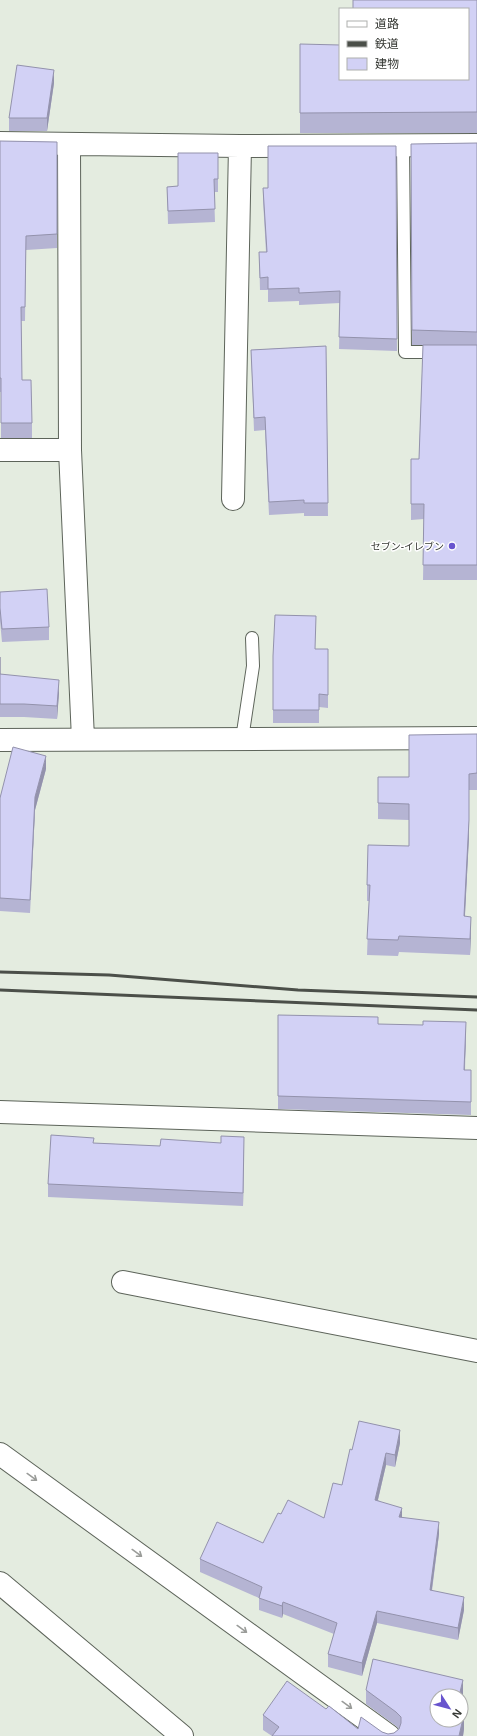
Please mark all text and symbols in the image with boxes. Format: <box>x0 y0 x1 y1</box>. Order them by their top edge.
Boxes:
legend <box>339 8 469 80</box>
text: 道路 <box>375 17 399 31</box>
text: 鉄道 <box>375 37 399 51</box>
text: 建物 <box>375 57 399 71</box>
place label: セブン-イレブン <box>371 541 444 552</box>
marker: セブン-イレブン <box>447 541 457 551</box>
one-way arrow <box>26 1472 37 1481</box>
one-way arrow <box>131 1549 142 1557</box>
one-way arrow <box>236 1625 247 1633</box>
north arrow <box>429 1688 469 1728</box>
one-way arrow <box>342 1701 353 1709</box>
text: N <box>450 1707 464 1721</box>

